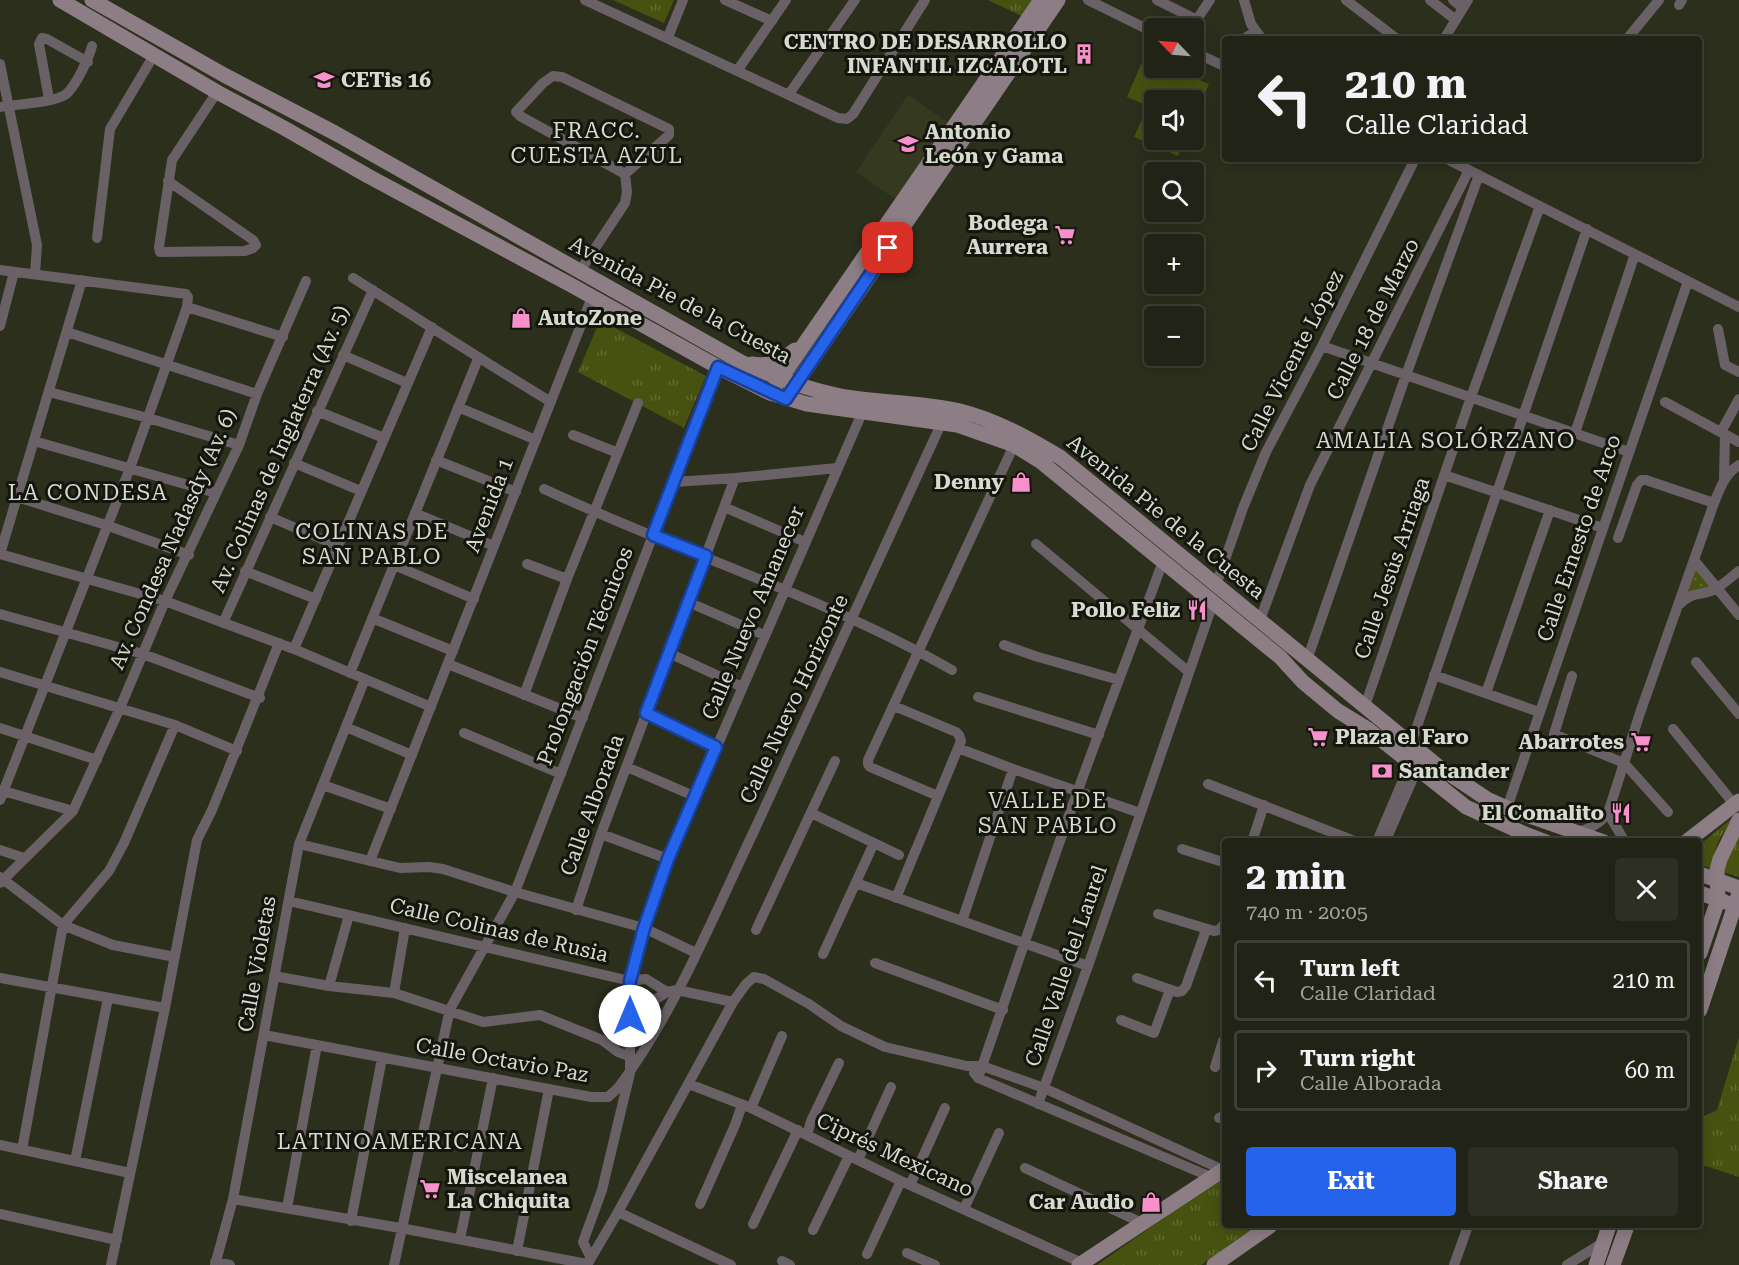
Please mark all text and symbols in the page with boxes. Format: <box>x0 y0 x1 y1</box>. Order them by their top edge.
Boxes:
north arrow <box>1144 18 1204 78</box>
map controls <box>1144 18 1204 366</box>
place label: CENTRO DE DESARROLLO INFANTIL IZCALOTL <box>784 30 1067 78</box>
building icon: CENTRO DE DESARROLLO INFANTIL IZCALOTL <box>1072 42 1096 66</box>
text: 210 m <box>1345 59 1467 108</box>
icon: left <box>1246 60 1324 138</box>
school or university icon: CETis 16 <box>312 68 336 92</box>
place label: CETis 16 <box>341 68 431 92</box>
button: sound <box>1144 90 1204 150</box>
text: Calle Claridad <box>1345 109 1528 141</box>
district label: FRACC. CUESTA AZUL <box>511 118 683 168</box>
place label: Antonio León y Gama <box>925 120 1064 168</box>
school or university icon: Antonio León y Gama <box>896 132 920 156</box>
button: search <box>1144 162 1204 222</box>
place label: Bodega Aurrera <box>966 211 1049 259</box>
pin <box>862 222 913 273</box>
supermarket icon: Bodega Aurrera <box>1053 223 1077 247</box>
street label: Avenida Pie de la Cuesta <box>565 231 795 369</box>
icon: arrive <box>871 231 904 264</box>
button: + <box>1144 234 1204 294</box>
street label: Calle 18 de Marzo <box>1322 234 1424 404</box>
street label: Calle Vicente López <box>1236 266 1348 456</box>
street label: Av. Colinas de Inglaterra (Av. 5) <box>206 302 354 596</box>
shop icon: AutoZone <box>509 306 533 330</box>
place label: AutoZone <box>538 306 642 330</box>
button: − <box>1144 306 1204 366</box>
street label: Av. Condesa Nadasdy (Av. 6) <box>105 405 241 673</box>
district label: AMALIA SOLÓRZANO <box>1316 426 1576 453</box>
street label: Avenida Pie de la Cuesta <box>1062 430 1270 604</box>
street label: Calle Ernesto de Arco <box>1532 431 1626 645</box>
street label: Avenida 1 <box>460 454 518 556</box>
place label: Denny <box>934 470 1004 494</box>
shop icon: Denny <box>1009 470 1033 494</box>
street label: Calle Jesús Arriaga <box>1350 473 1435 662</box>
district label: LA CONDESA <box>8 480 168 505</box>
street label: Calle Nuevo Amanecer <box>697 502 809 723</box>
district label: COLINAS DE SAN PABLO <box>295 519 449 569</box>
street label: Prolongación Técnicos <box>532 544 638 768</box>
street label: Calle Nuevo Horizonte <box>735 591 853 807</box>
place label: Pollo Feliz <box>1071 598 1180 622</box>
restaurant icon: Pollo Feliz <box>1185 598 1209 622</box>
supermarket icon: Plaza el Faro <box>1306 725 1330 749</box>
place label: Plaza el Faro <box>1335 725 1469 749</box>
street label: Calle Alborada <box>555 730 629 879</box>
place label: Abarrotes <box>1518 730 1624 754</box>
supermarket icon: Abarrotes <box>1629 730 1653 754</box>
bank icon: Santander <box>1370 759 1394 783</box>
place label: Santander <box>1399 759 1510 783</box>
district label: VALLE DE SAN PABLO <box>978 788 1118 838</box>
place label: El Comalito <box>1481 801 1604 825</box>
restaurant icon: El Comalito <box>1609 801 1633 825</box>
text: 2 min <box>1246 856 1346 898</box>
button: close <box>1615 858 1678 921</box>
street label: Calle Valle del Laurel <box>1020 862 1112 1070</box>
street label: Calle Colinas de Rusia <box>387 893 611 967</box>
street label: Calle Violetas <box>233 894 281 1034</box>
text: 740 m · 20:05 <box>1246 900 1368 924</box>
text: Turn left <box>1300 956 1400 981</box>
icon: left <box>1249 964 1282 997</box>
text: 210 m <box>1612 968 1675 993</box>
text: Calle Claridad <box>1300 981 1436 1005</box>
position arrow <box>598 984 662 1048</box>
street label: Calle Octavio Paz <box>414 1033 590 1087</box>
text: Turn right <box>1300 1046 1415 1071</box>
icon: right <box>1249 1054 1282 1087</box>
text: 60 m <box>1625 1058 1675 1083</box>
text: Calle Alborada <box>1300 1071 1442 1095</box>
street label: Ciprés Mexicano <box>813 1108 977 1202</box>
district label: LATINOAMERICANA <box>277 1129 523 1154</box>
button: Exit <box>1246 1147 1456 1216</box>
button: Share <box>1468 1147 1678 1216</box>
place label: Miscelanea La Chiquita <box>447 1165 570 1213</box>
supermarket icon: Miscelanea La Chiquita <box>418 1177 442 1201</box>
place label: Car Audio <box>1029 1190 1134 1214</box>
shop icon: Car Audio <box>1139 1190 1163 1214</box>

